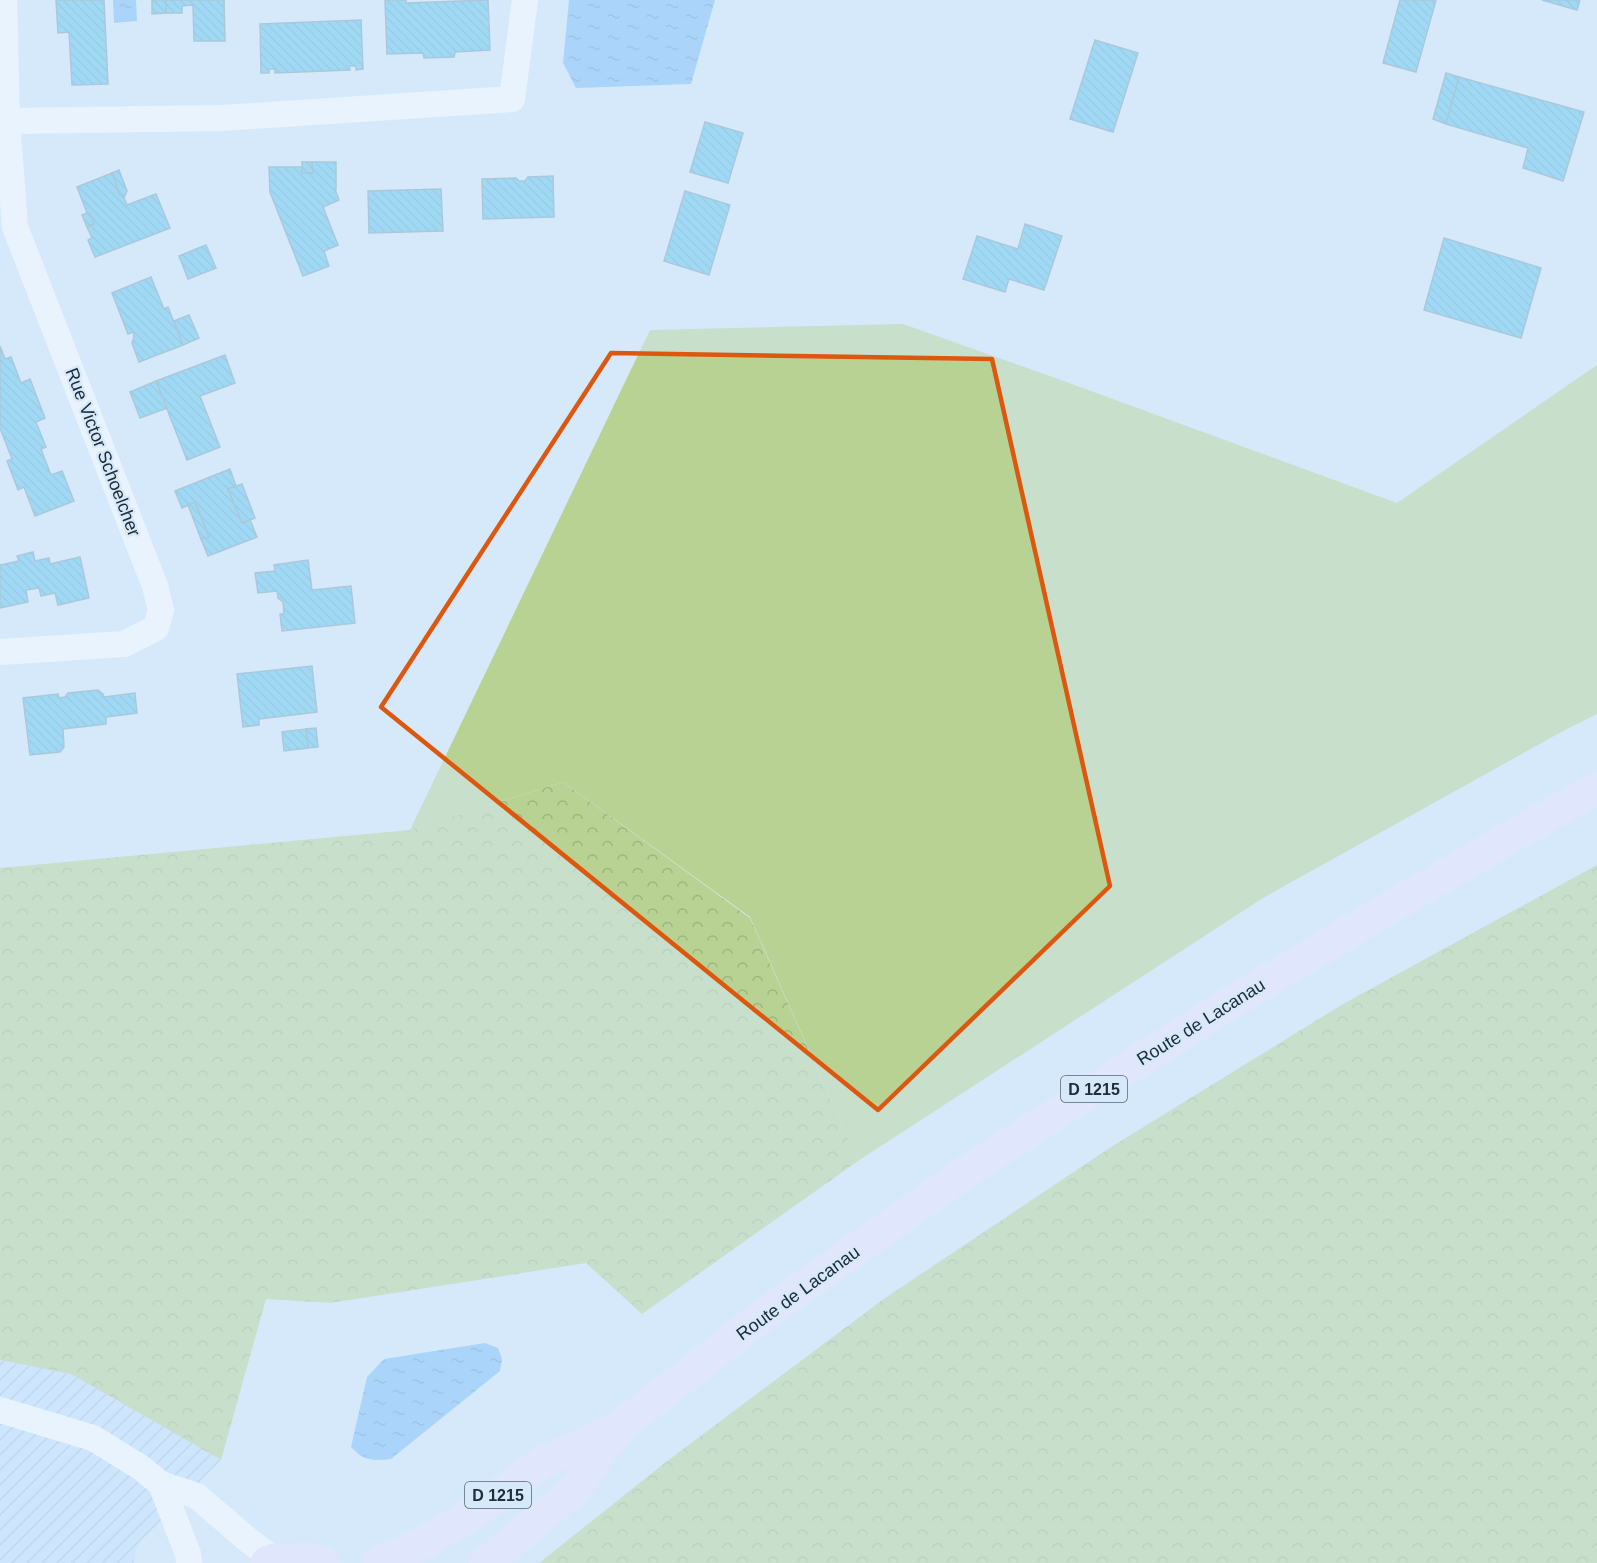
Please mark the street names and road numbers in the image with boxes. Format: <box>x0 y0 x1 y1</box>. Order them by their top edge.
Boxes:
street label: Rue Victor Schoelcher <box>62 365 144 539</box>
street label: Route de Lacanau <box>1133 975 1269 1069</box>
road number: D 1215 <box>1061 1076 1127 1102</box>
street label: Route de Lacanau <box>733 1242 863 1344</box>
road number: D 1215 <box>465 1482 531 1508</box>

